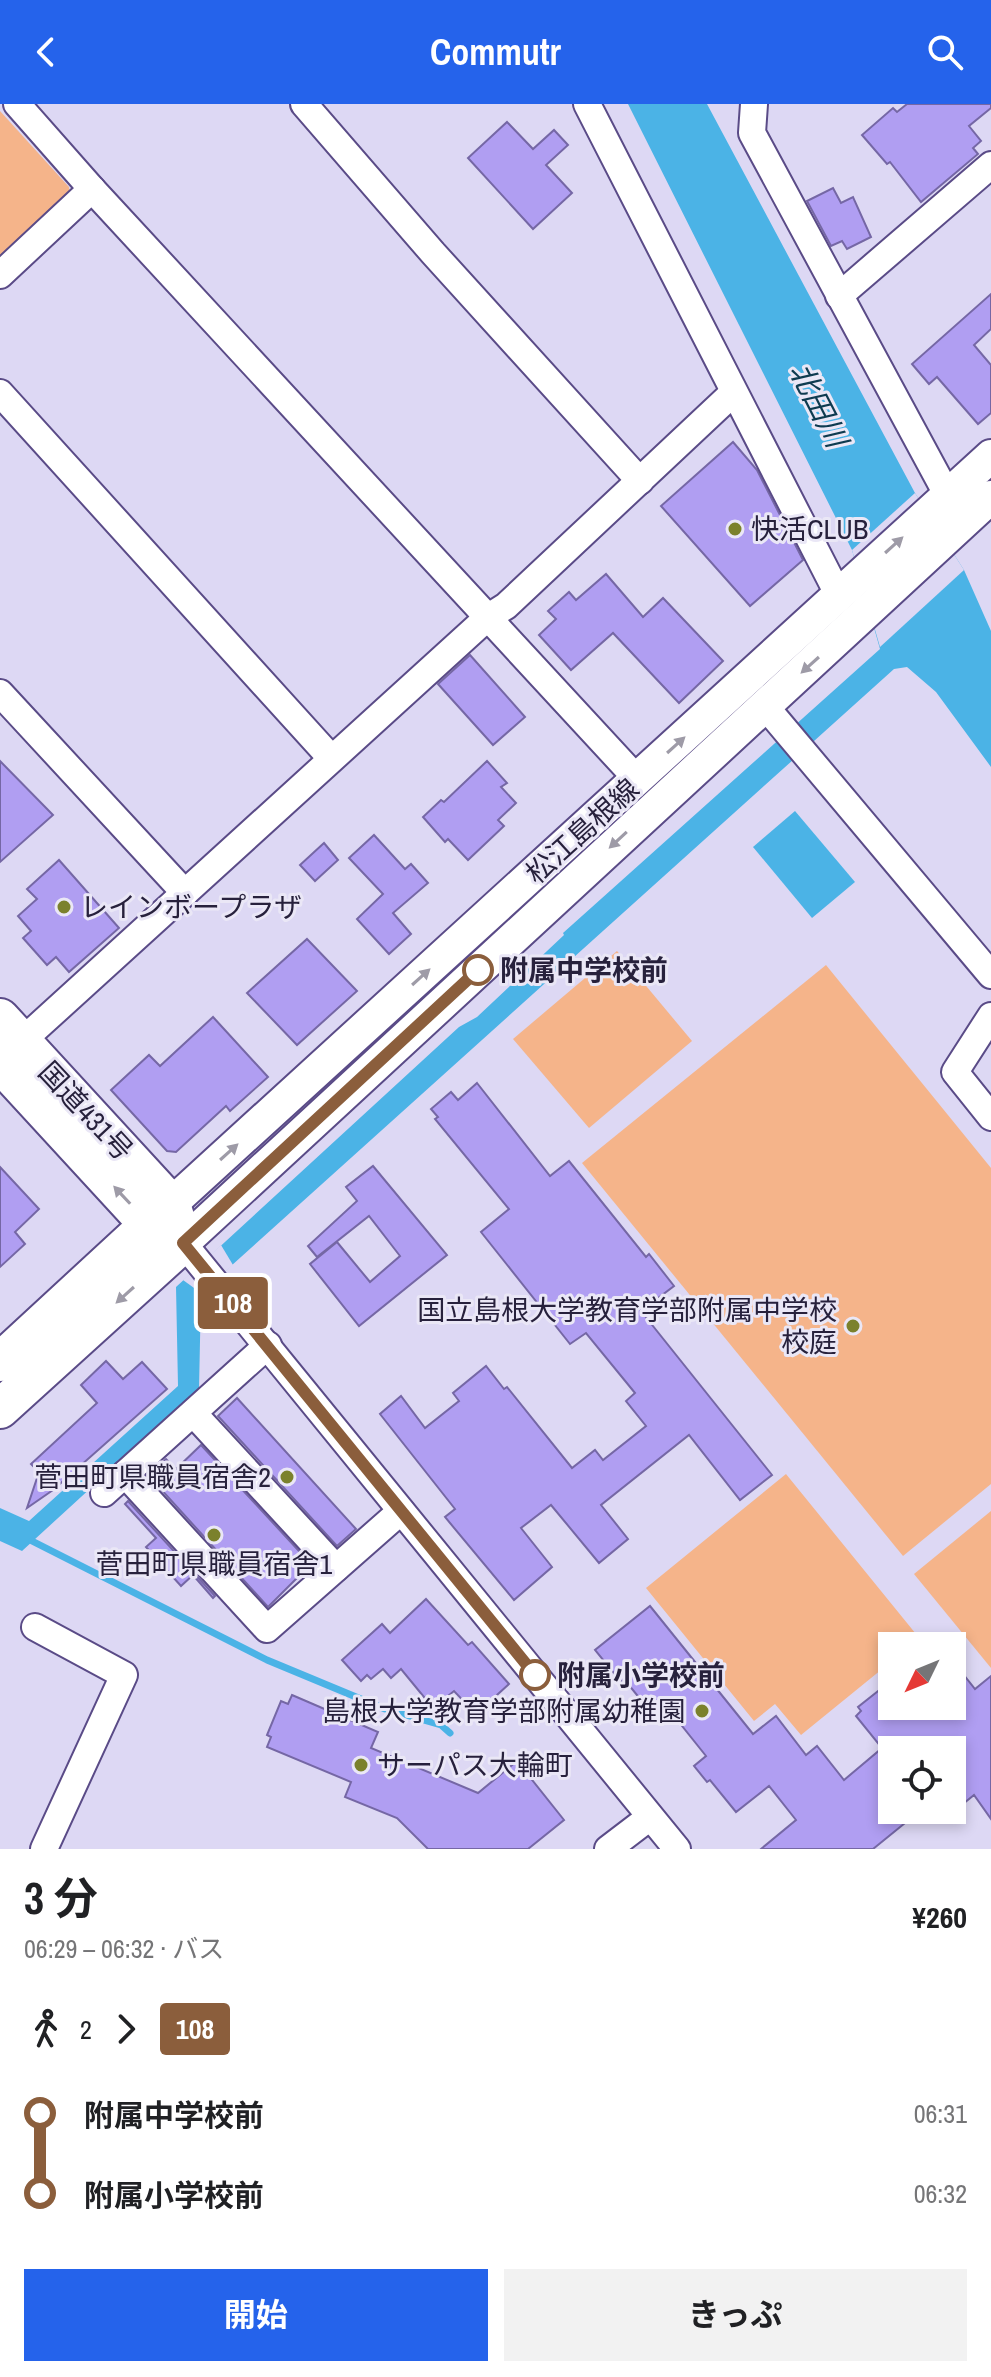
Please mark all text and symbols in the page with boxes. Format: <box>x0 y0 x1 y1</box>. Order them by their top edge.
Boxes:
text: Commutr <box>430 28 561 76</box>
icon: back <box>24 30 68 74</box>
icon: search <box>923 30 967 74</box>
water label: 北田川 <box>781 355 859 456</box>
place label: 快活CLUB <box>751 510 868 548</box>
marker: 快活CLUB <box>726 520 744 538</box>
one-way arrow <box>885 536 904 554</box>
one-way arrow <box>800 655 819 673</box>
one-way arrow <box>665 737 685 754</box>
street label: 松江島根線 <box>517 770 647 892</box>
one-way arrow <box>609 831 628 849</box>
place label: レインボープラザ <box>80 888 302 926</box>
marker: レインボープラザ <box>55 898 73 916</box>
place label: 附属中学校前 <box>500 951 668 989</box>
marker: 附属中学校前 <box>463 955 493 985</box>
one-way arrow <box>412 968 431 986</box>
street label: 国道431号 <box>30 1053 142 1169</box>
one-way arrow <box>220 1143 239 1161</box>
one-way arrow <box>114 1186 132 1205</box>
line badge: 108 <box>187 1277 279 1329</box>
text: 108 <box>214 1284 252 1322</box>
one-way arrow <box>116 1286 135 1304</box>
place label: 国立島根大学教育学部附属中学校 校庭 <box>417 1291 837 1361</box>
marker: 国立島根大学教育学部附属中学校 校庭 <box>844 1317 862 1335</box>
place label: 菅田町県職員宿舎2 <box>34 1458 271 1496</box>
marker: 菅田町県職員宿舎2 <box>278 1468 296 1486</box>
marker: 菅田町県職員宿舎1 <box>205 1526 223 1544</box>
place label: 菅田町県職員宿舎1 <box>96 1545 333 1583</box>
north arrow <box>878 1632 966 1720</box>
map controls <box>878 1632 966 1824</box>
place label: 附属小学校前 <box>557 1656 725 1694</box>
marker: 附属小学校前 <box>520 1660 550 1690</box>
place label: 島根大学教育学部附属幼稚園 <box>322 1692 686 1730</box>
marker: 島根大学教育学部附属幼稚園 <box>693 1702 711 1720</box>
button: locate <box>878 1736 966 1824</box>
place label: サーパス大輪町 <box>377 1746 573 1784</box>
marker: サーパス大輪町 <box>352 1756 370 1774</box>
text: 3 分 <box>24 1868 98 1928</box>
text: ¥260 <box>912 1897 967 1937</box>
text: 06:29 – 06:32 · バス <box>24 1931 224 1966</box>
icon: walk <box>24 2007 68 2051</box>
icon: forward <box>104 2007 148 2051</box>
text: 108 <box>176 2010 214 2048</box>
text: 2 <box>80 2012 92 2047</box>
text: 附属中学校前 <box>84 2095 264 2135</box>
text: 06:31 <box>914 2096 967 2131</box>
text: 附属小学校前 <box>84 2175 264 2215</box>
text: 06:32 <box>914 2176 967 2211</box>
button: 開始 <box>24 2269 488 2361</box>
button: きっぷ <box>504 2269 967 2361</box>

